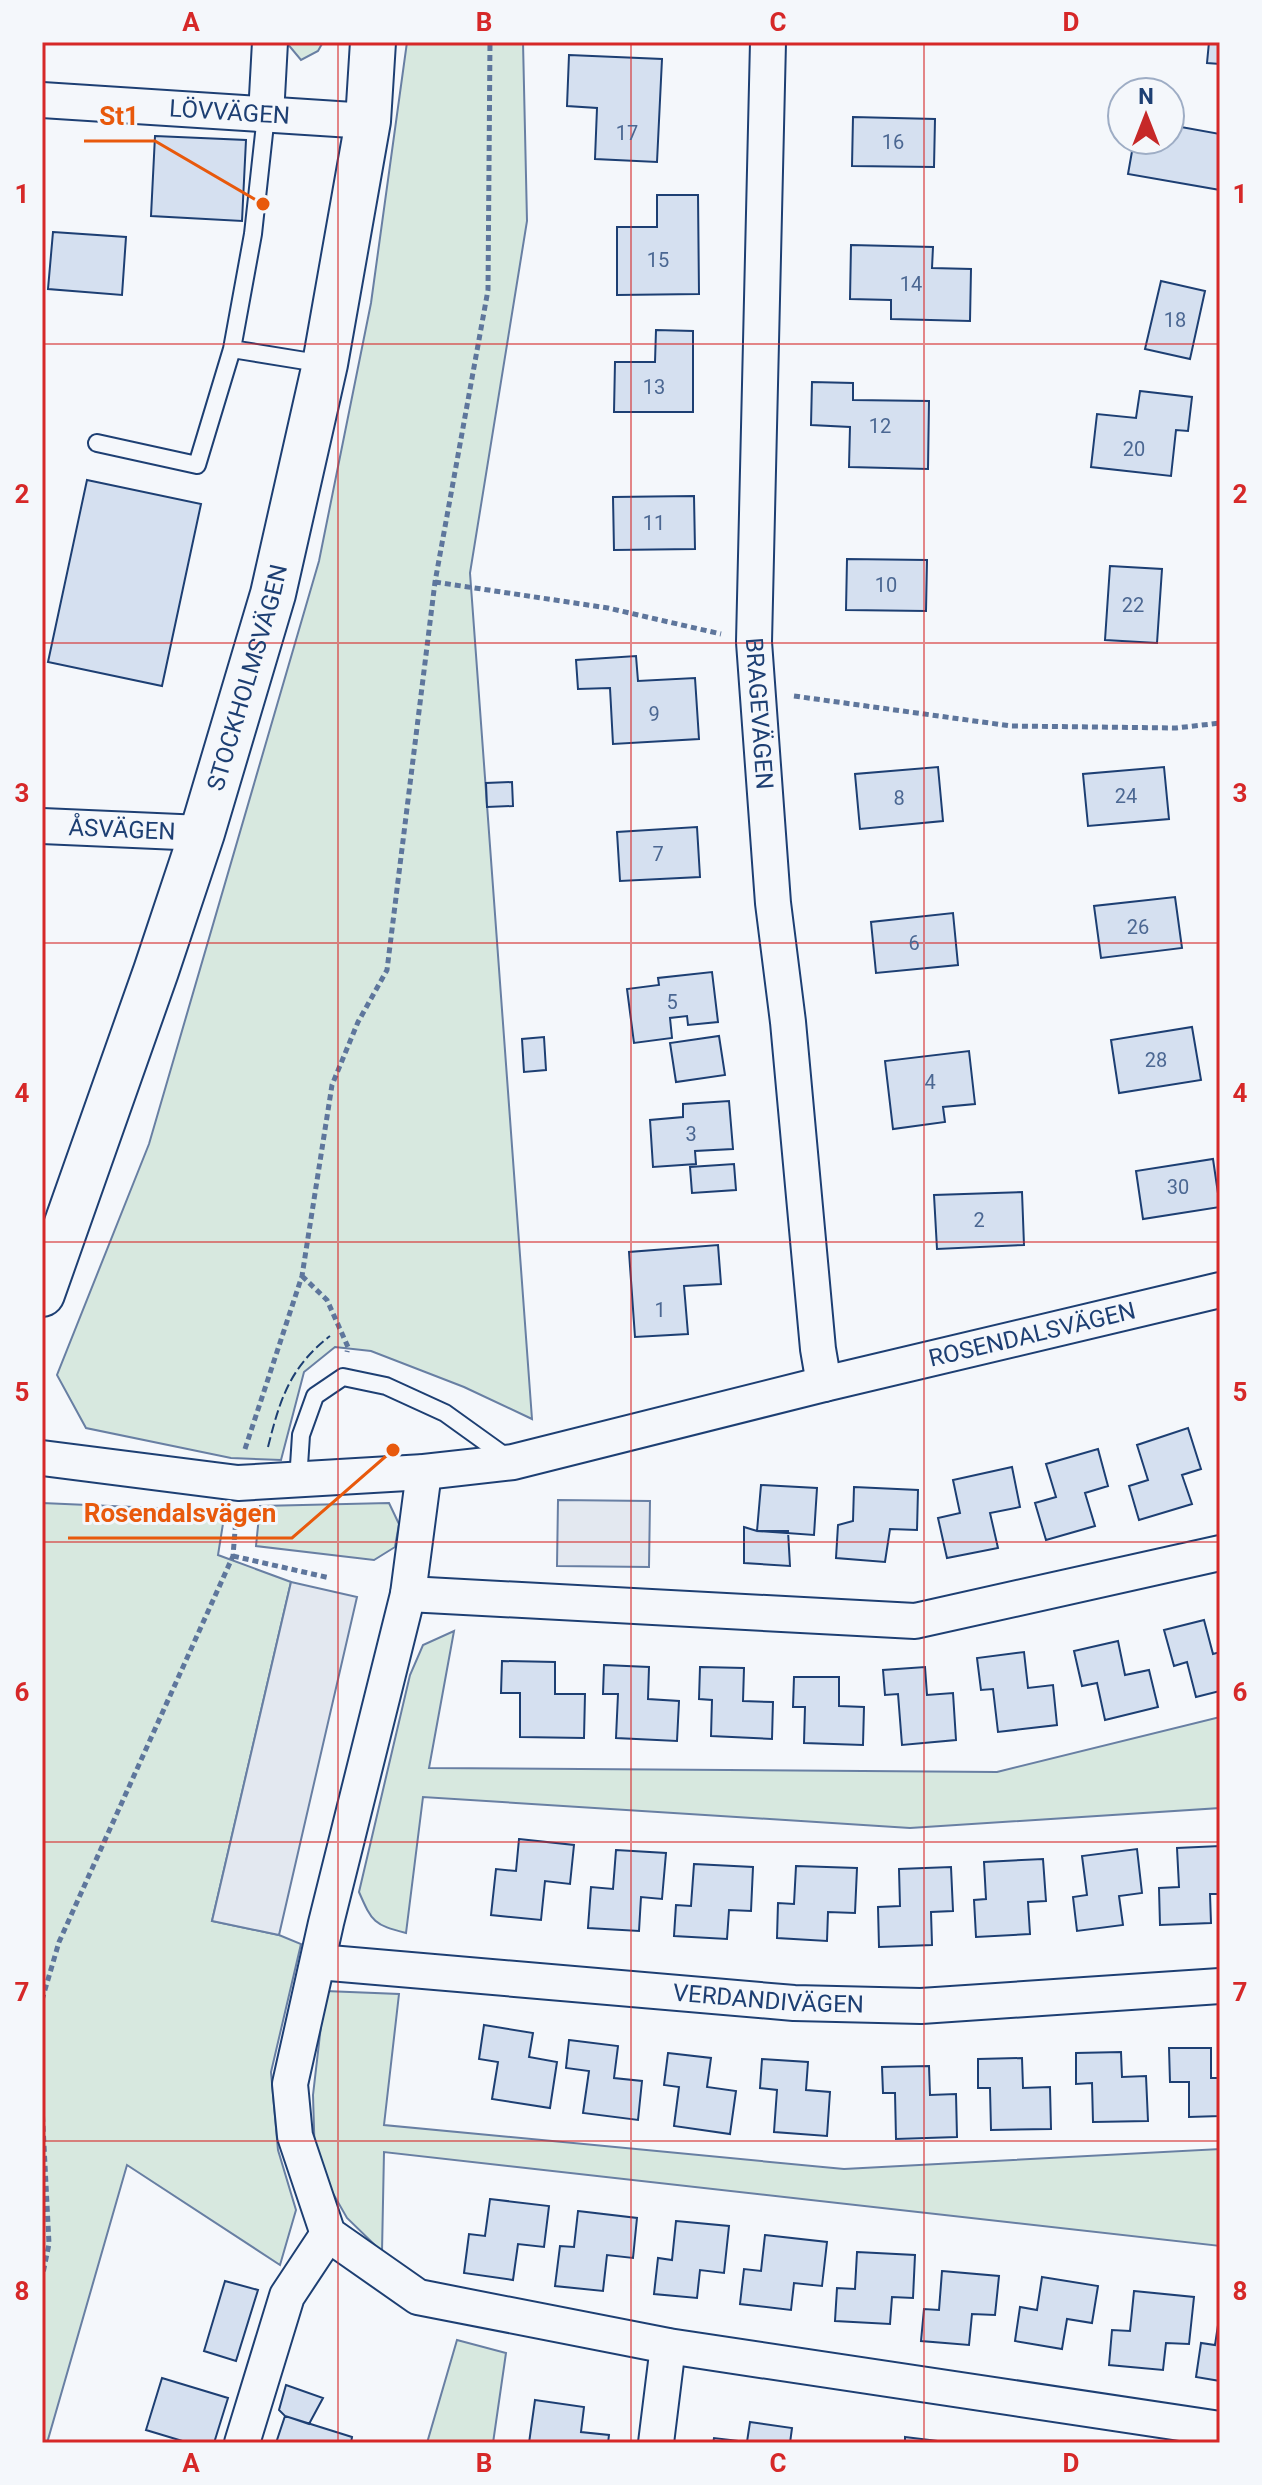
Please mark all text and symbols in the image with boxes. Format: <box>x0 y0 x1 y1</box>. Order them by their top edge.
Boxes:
text: A <box>182 7 200 37</box>
text: B <box>476 7 492 37</box>
text: C <box>769 7 787 37</box>
text: D <box>1063 7 1079 37</box>
north arrow <box>1106 76 1186 156</box>
text: N <box>1138 84 1154 109</box>
callout: St1 <box>84 91 155 141</box>
street label: LÖVVÄGEN <box>168 94 291 130</box>
text: St1 <box>99 101 139 131</box>
house number: 17 <box>616 121 638 145</box>
house number: 16 <box>882 130 904 154</box>
text: 1 <box>15 179 29 209</box>
text: 1 <box>1233 179 1247 209</box>
house number: 15 <box>647 248 669 272</box>
house number: 14 <box>900 272 922 296</box>
house number: 18 <box>1164 308 1186 332</box>
house number: 13 <box>643 375 665 399</box>
house number: 12 <box>869 414 891 438</box>
house number: 20 <box>1123 437 1145 461</box>
text: 2 <box>15 479 29 509</box>
text: 2 <box>1233 479 1247 509</box>
house number: 11 <box>643 511 665 535</box>
street label: STOCKHOLMSVÄGEN <box>201 562 293 794</box>
house number: 10 <box>875 573 897 597</box>
house number: 22 <box>1122 593 1144 617</box>
street label: BRAGEVÄGEN <box>740 637 779 791</box>
house number: 9 <box>648 702 660 726</box>
text: 3 <box>15 778 29 808</box>
text: 3 <box>1233 778 1247 808</box>
house number: 24 <box>1115 784 1137 808</box>
house number: 8 <box>893 786 905 810</box>
street label: ÅSVÄGEN <box>68 812 176 846</box>
house number: 7 <box>652 842 664 866</box>
house number: 26 <box>1127 915 1149 939</box>
house number: 6 <box>908 931 920 955</box>
house number: 5 <box>666 990 678 1014</box>
house number: 28 <box>1145 1048 1167 1072</box>
house number: 4 <box>924 1070 936 1094</box>
text: 4 <box>15 1078 30 1108</box>
text: 4 <box>1233 1078 1248 1108</box>
house number: 3 <box>685 1122 697 1146</box>
house number: 30 <box>1167 1175 1189 1199</box>
house number: 2 <box>973 1208 985 1232</box>
street label: ROSENDALSVÄGEN <box>926 1297 1138 1373</box>
house number: 1 <box>654 1298 666 1322</box>
text: 5 <box>15 1377 29 1407</box>
text: 5 <box>1233 1377 1247 1407</box>
callout: Rosendalsvägen <box>68 1488 292 1538</box>
text: Rosendalsvägen <box>84 1498 276 1528</box>
text: 6 <box>15 1677 30 1707</box>
text: 6 <box>1233 1677 1248 1707</box>
text: 7 <box>15 1977 29 2007</box>
text: 7 <box>1233 1977 1247 2007</box>
street label: VERDANDIVÄGEN <box>672 1979 864 2019</box>
text: 8 <box>15 2276 29 2306</box>
text: 8 <box>1233 2276 1247 2306</box>
text: A <box>182 2448 200 2478</box>
text: B <box>476 2448 492 2478</box>
text: C <box>769 2448 787 2478</box>
text: D <box>1063 2448 1079 2478</box>

